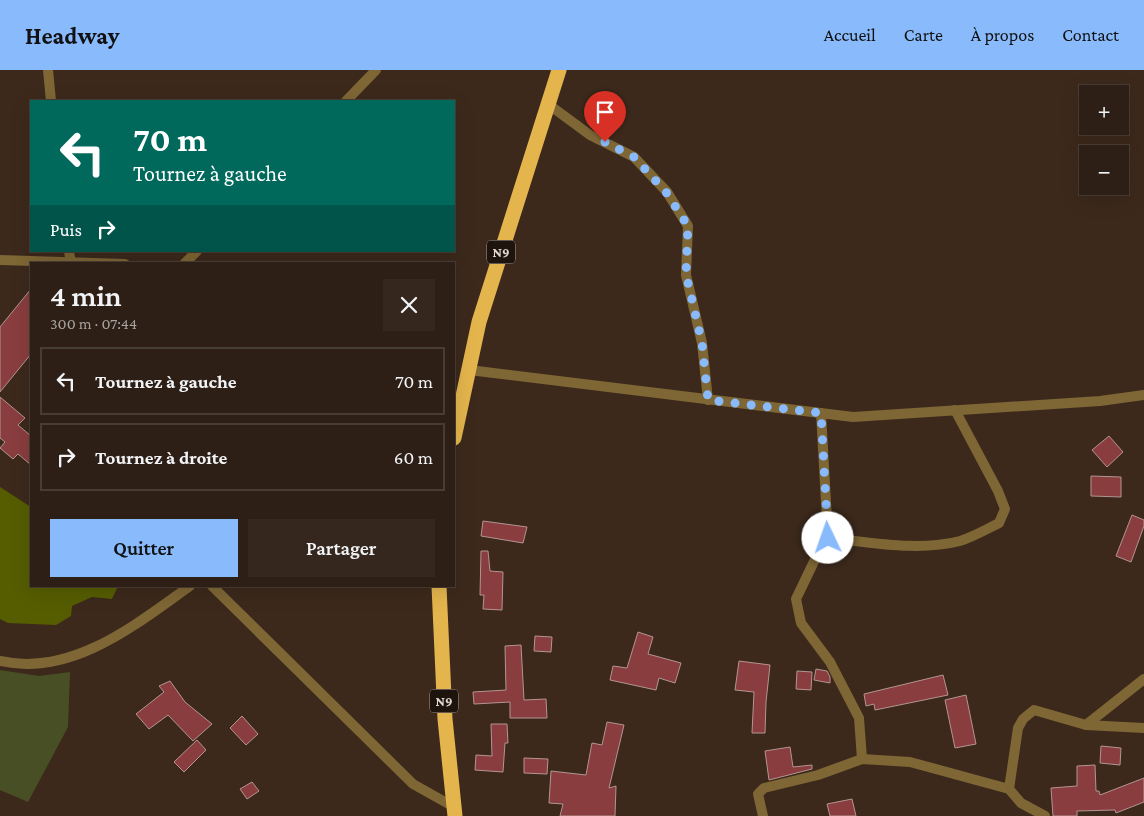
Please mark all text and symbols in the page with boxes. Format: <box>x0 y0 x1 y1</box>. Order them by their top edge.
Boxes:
text: Headway <box>25 22 119 49</box>
text: Accueil <box>824 25 876 45</box>
text: Carte <box>904 25 943 45</box>
text: À propos <box>971 25 1034 45</box>
text: Contact <box>1062 25 1119 45</box>
map controls <box>1079 85 1129 195</box>
button: + <box>1079 85 1129 135</box>
pin <box>584 91 626 142</box>
icon: arrive <box>591 98 619 126</box>
icon: left <box>50 120 115 185</box>
text: 70 m <box>133 120 207 159</box>
button: − <box>1079 145 1129 195</box>
text: Tournez à gauche <box>133 161 287 186</box>
icon: right <box>92 215 120 243</box>
text: Puis <box>50 219 82 240</box>
road number: N9 <box>487 240 515 263</box>
text: 4 min <box>50 279 122 312</box>
button: close <box>383 279 435 331</box>
text: 300 m · 07:44 <box>50 315 137 332</box>
icon: left <box>52 367 80 395</box>
text: Tournez à gauche <box>95 371 237 392</box>
text: 70 m <box>395 371 433 392</box>
icon: right <box>52 443 80 471</box>
text: Tournez à droite <box>95 447 227 468</box>
text: 60 m <box>394 447 433 468</box>
position arrow <box>801 511 853 563</box>
button: Quitter <box>50 519 238 577</box>
button: Partager <box>248 519 435 577</box>
road number: N9 <box>430 690 458 712</box>

